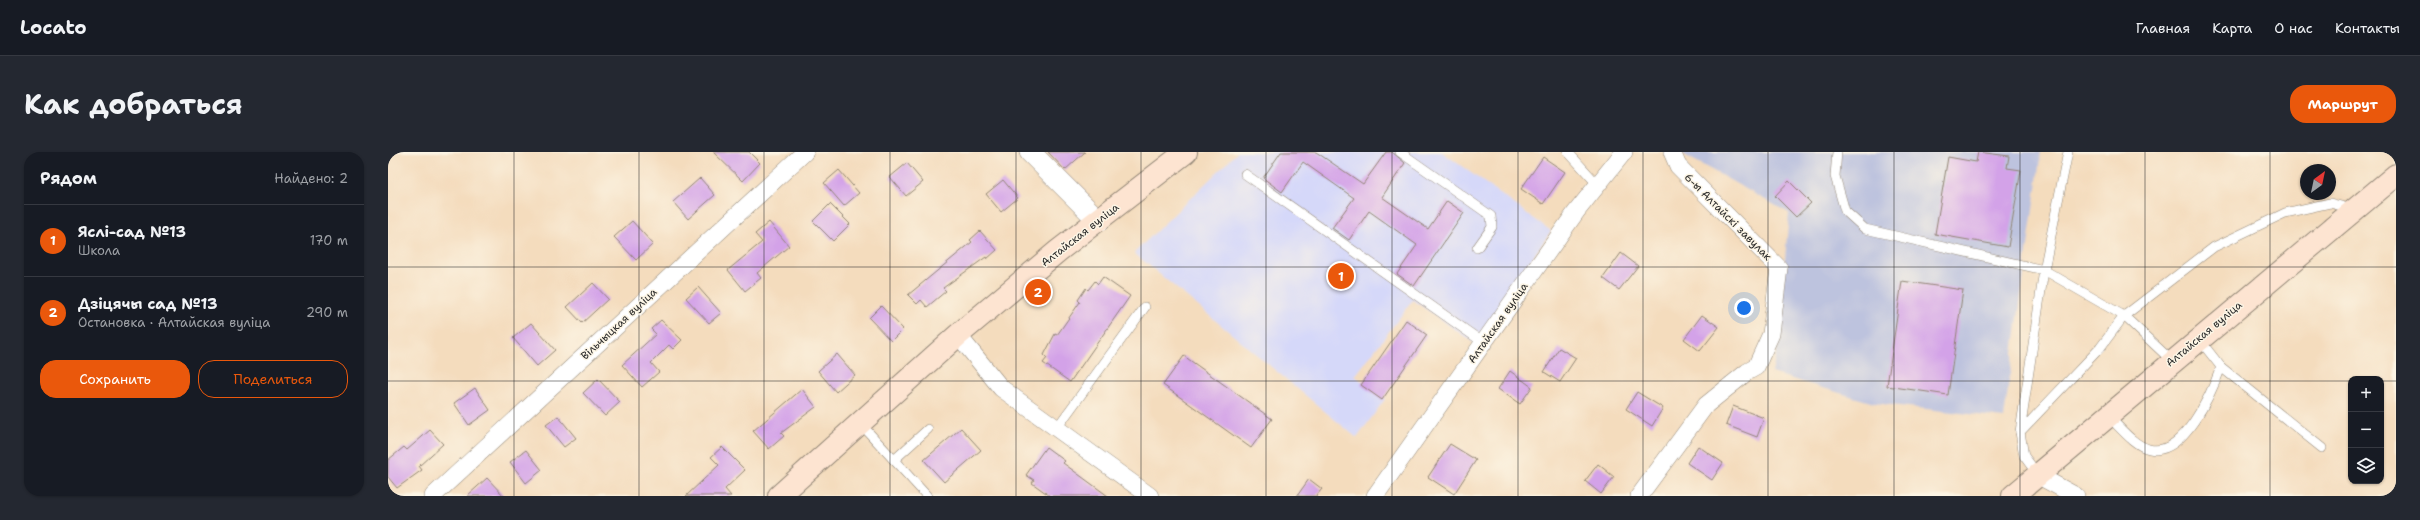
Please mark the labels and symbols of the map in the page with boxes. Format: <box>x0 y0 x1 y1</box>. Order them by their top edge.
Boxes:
north arrow <box>2300 164 2336 200</box>
street label: 6-ы Алтайскі завулак <box>1681 170 1775 264</box>
street label: Алтайская вуліца <box>1038 200 1122 270</box>
pin: 1 <box>1328 261 1354 291</box>
pin: 2 <box>1025 277 1051 307</box>
street label: Алтайская вуліца <box>1465 280 1532 366</box>
street label: Вільчыцкая вуліца <box>578 285 660 363</box>
your location <box>1734 298 1754 318</box>
street label: Алтайская вуліца <box>2163 298 2245 370</box>

